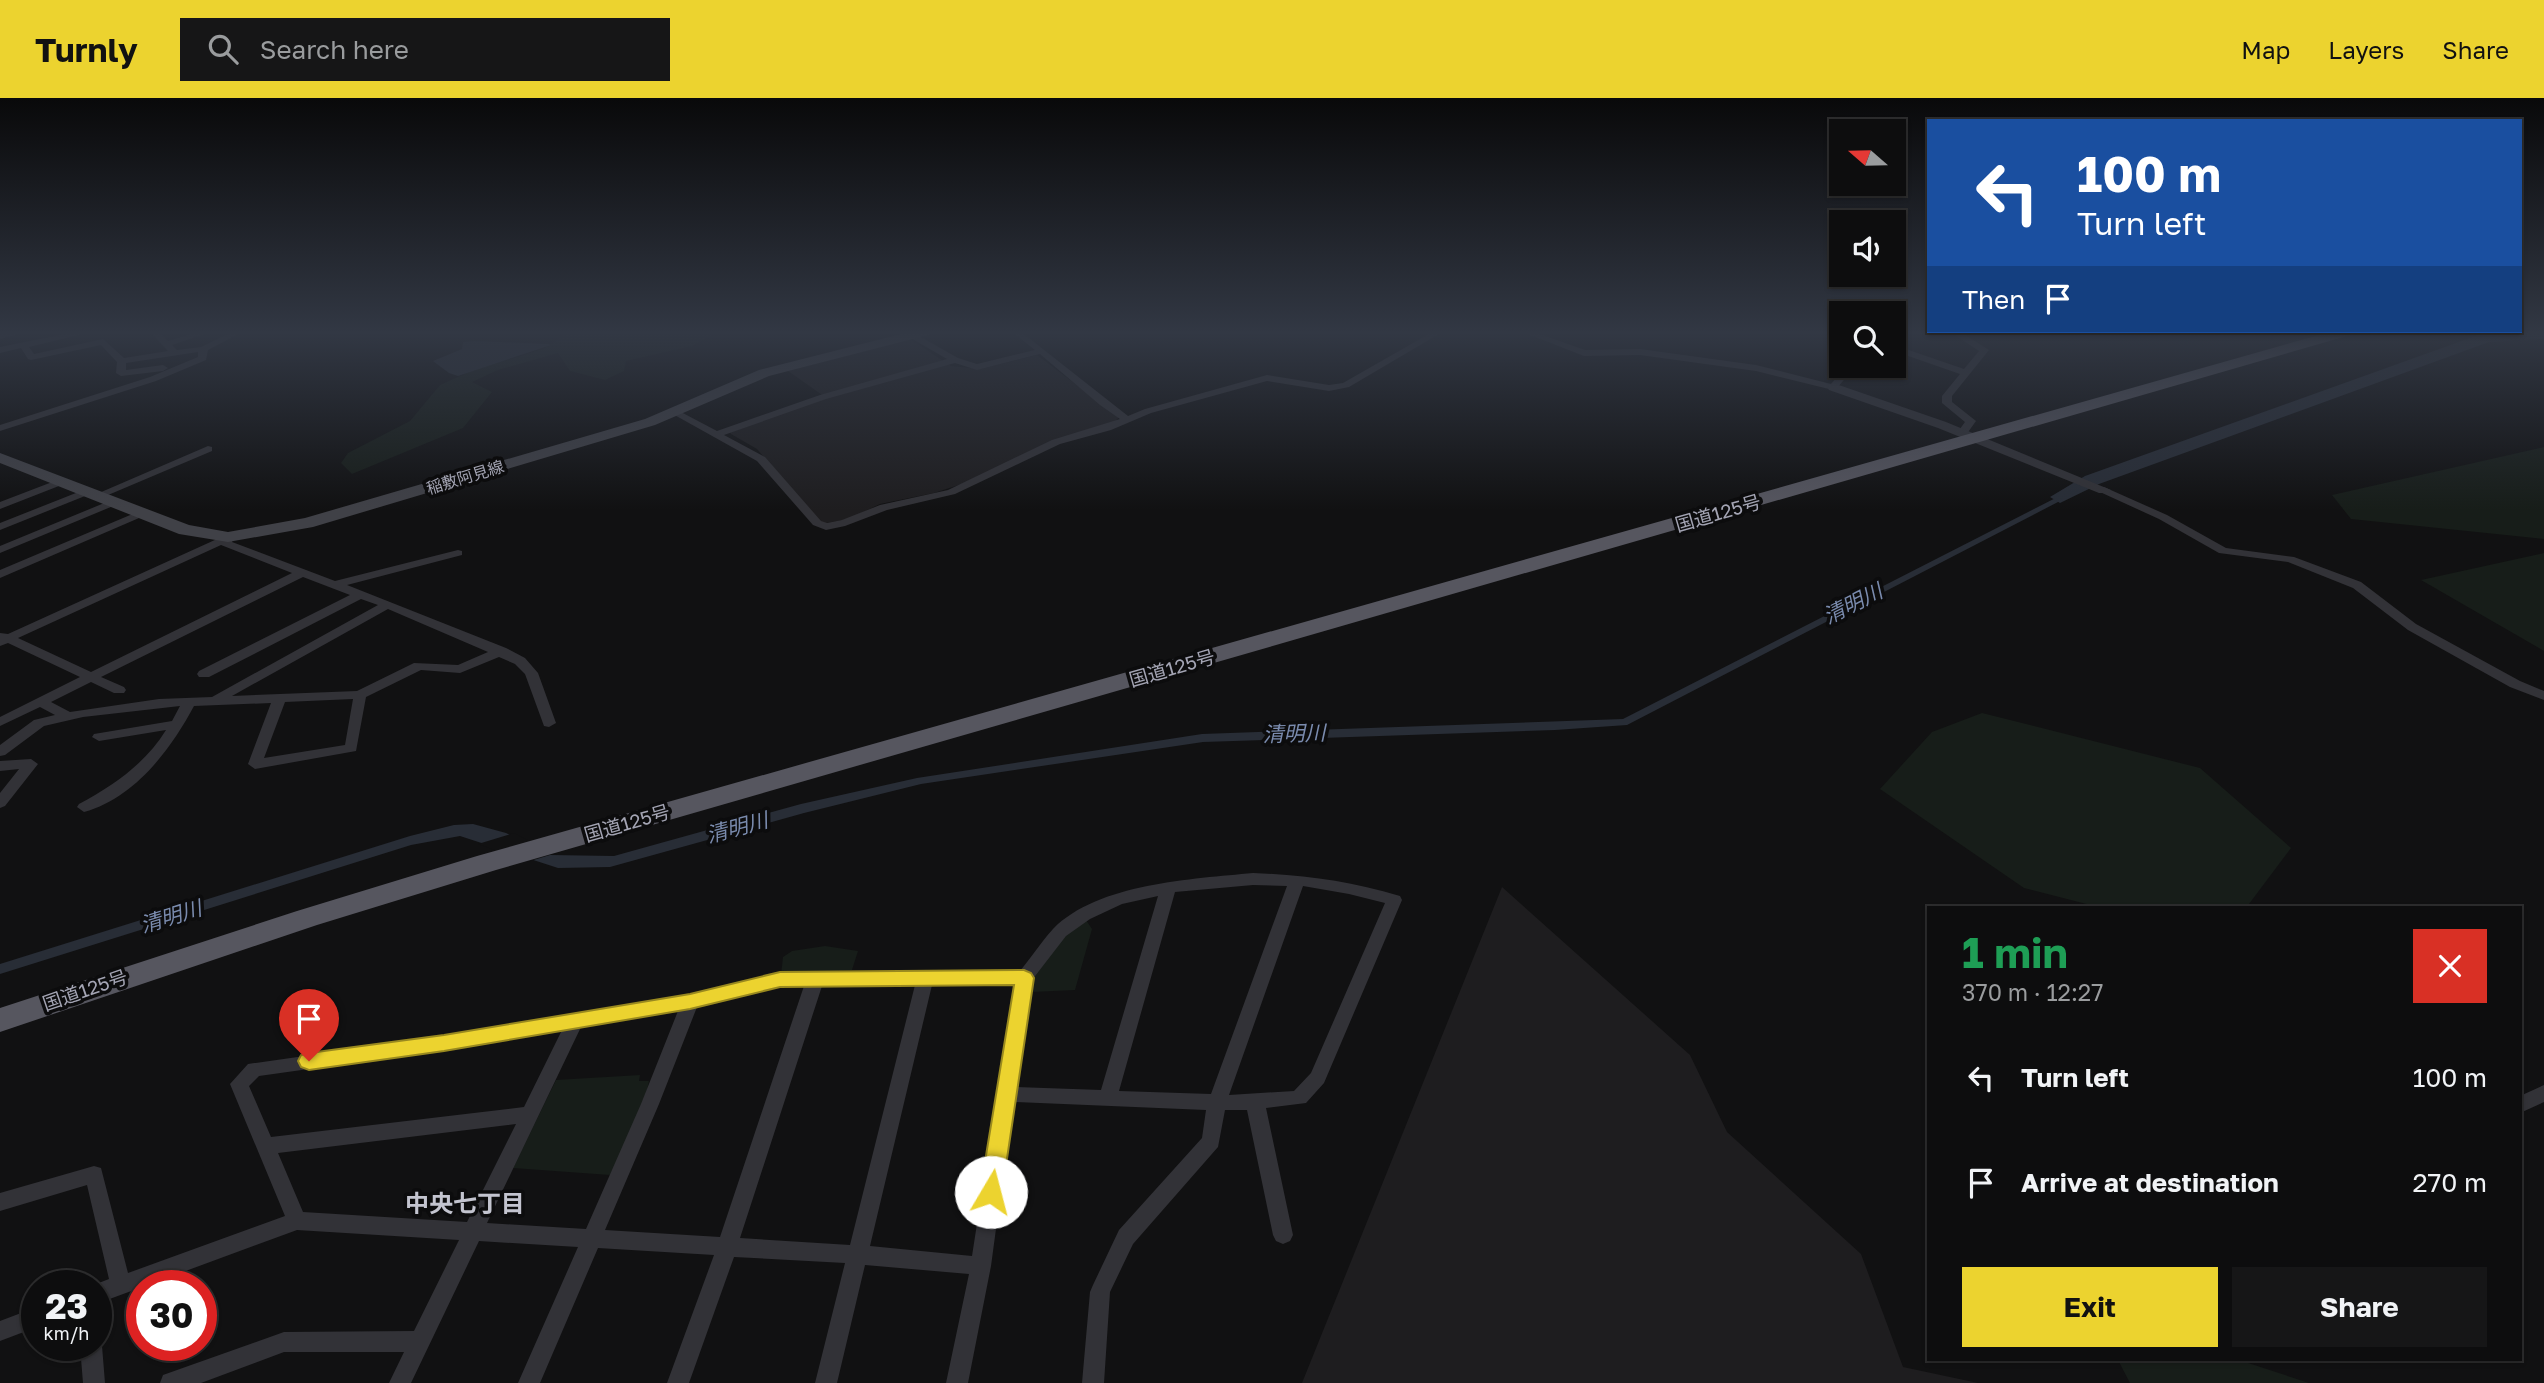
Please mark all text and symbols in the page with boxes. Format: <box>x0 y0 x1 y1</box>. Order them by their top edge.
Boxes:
search box <box>180 18 670 81</box>
text: Turnly <box>35 30 138 69</box>
icon: search <box>204 30 242 68</box>
text: Search here <box>260 34 409 65</box>
text: Map <box>2241 35 2290 64</box>
text: Layers <box>2328 35 2404 64</box>
text: Share <box>2442 35 2509 64</box>
north arrow <box>1829 119 1906 196</box>
map controls <box>1829 119 1906 378</box>
text: 100 m <box>2077 144 2221 203</box>
icon: left <box>1962 147 2053 238</box>
text: Turn left <box>2077 204 2206 242</box>
button: sound <box>1829 210 1906 287</box>
icon: arrive <box>2039 280 2077 318</box>
text: Then <box>1962 284 2025 315</box>
button: search <box>1829 301 1906 378</box>
street label: 稲敷阿見線 <box>424 456 506 498</box>
street label: 国道125号 <box>1672 489 1763 536</box>
water label: 清明川 <box>1819 576 1888 629</box>
street label: 国道125号 <box>1126 644 1217 691</box>
water label: 清明川 <box>1262 719 1328 747</box>
street label: 国道125号 <box>581 799 672 846</box>
water label: 清明川 <box>703 806 772 848</box>
water label: 清明川 <box>137 894 207 938</box>
text: 1 min <box>1962 927 2068 977</box>
button: close <box>2413 929 2487 1003</box>
street label: 国道125号 <box>39 964 130 1015</box>
text: 370 m · 12:27 <box>1962 978 2103 1006</box>
pin <box>279 989 339 1061</box>
icon: arrive <box>290 1000 328 1038</box>
icon: left <box>1962 1059 2000 1097</box>
text: Turn left <box>2021 1062 2129 1093</box>
text: 100 m <box>2413 1062 2487 1093</box>
position arrow <box>954 1155 1028 1229</box>
icon: arrive <box>1962 1164 2000 1202</box>
text: Arrive at destination <box>2021 1167 2279 1198</box>
text: 270 m <box>2413 1167 2487 1198</box>
district label: 中央七丁目 <box>405 1188 525 1217</box>
button: Exit <box>1962 1267 2218 1347</box>
button: Share <box>2232 1267 2487 1347</box>
speed limit sign: 30 <box>126 1270 217 1361</box>
text: 23 <box>45 1285 88 1327</box>
text: km/h <box>44 1322 89 1344</box>

